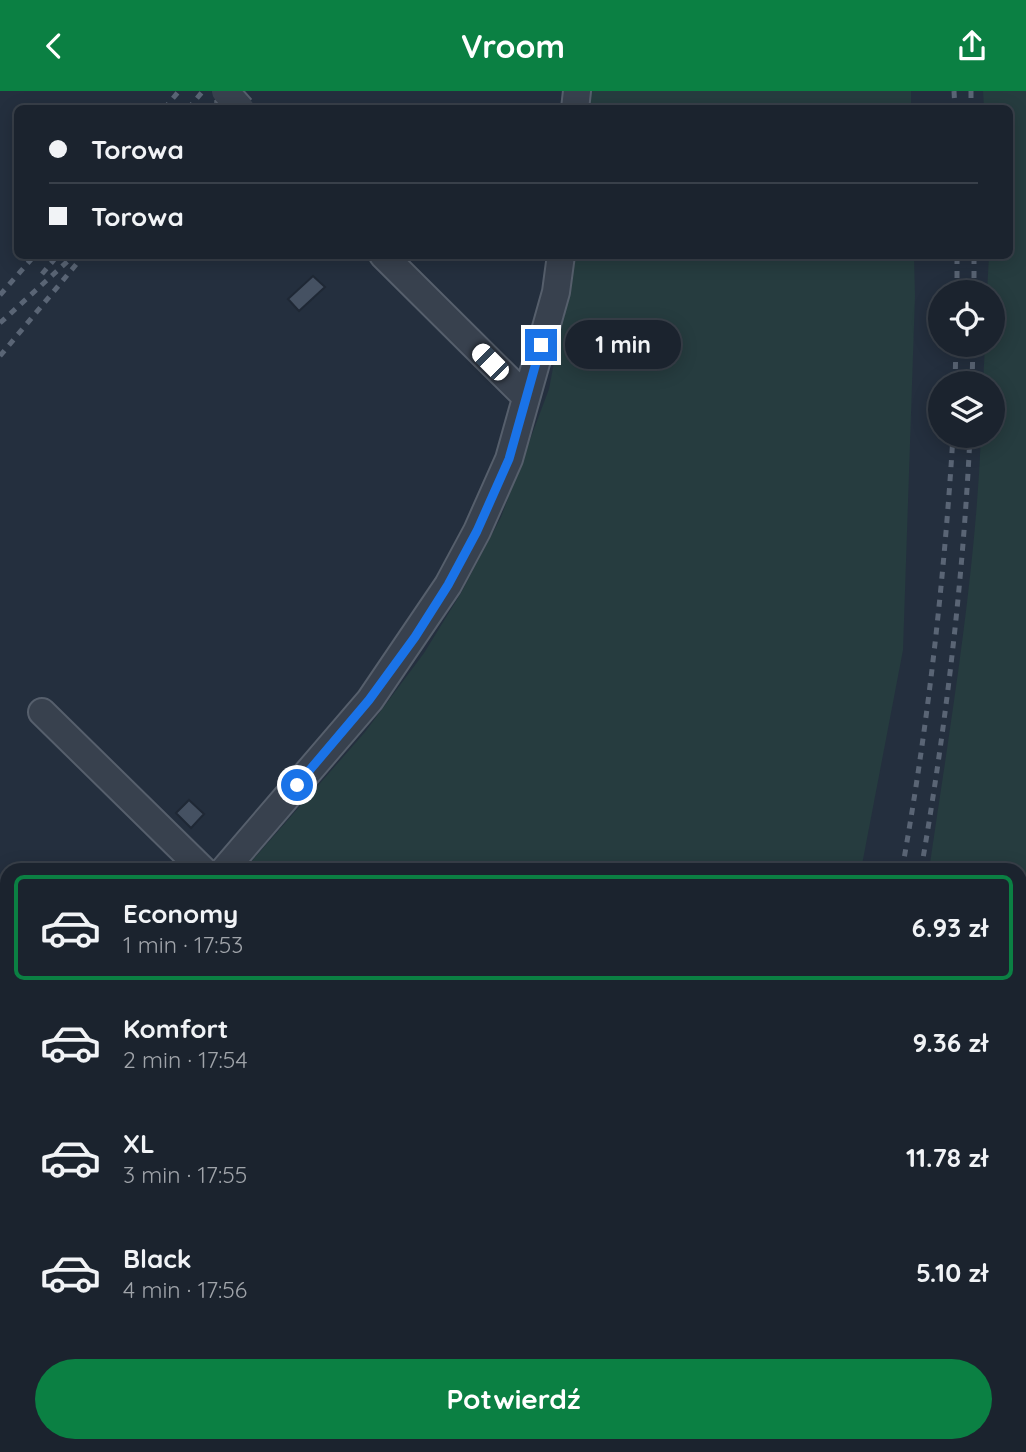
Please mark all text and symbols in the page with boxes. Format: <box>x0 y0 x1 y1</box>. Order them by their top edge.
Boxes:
text: Vroom <box>461 26 565 66</box>
icon: back <box>35 27 73 65</box>
icon: share <box>953 27 991 65</box>
text: Torowa <box>91 133 184 166</box>
text: Torowa <box>91 200 184 233</box>
map controls <box>928 280 1005 448</box>
button: locate <box>928 280 1005 357</box>
callout: 1 min <box>566 321 681 369</box>
route end <box>525 329 557 361</box>
text: 1 min <box>595 330 651 359</box>
car <box>468 340 513 384</box>
button: layers <box>928 371 1005 448</box>
route start <box>281 769 313 801</box>
icon: car <box>39 896 102 959</box>
text: Economy <box>123 897 238 930</box>
text: 6.93 zł <box>912 911 988 944</box>
text: 1 min · 17:53 <box>123 930 243 959</box>
icon: car <box>39 1011 102 1074</box>
text: Komfort <box>123 1012 228 1045</box>
text: 9.36 zł <box>913 1026 988 1059</box>
text: 2 min · 17:54 <box>123 1045 248 1074</box>
icon: car <box>39 1126 102 1189</box>
text: XL <box>123 1127 155 1160</box>
text: 11.78 zł <box>906 1141 988 1174</box>
text: 3 min · 17:55 <box>123 1160 247 1189</box>
icon: car <box>39 1241 102 1304</box>
text: Black <box>123 1242 192 1275</box>
text: 5.10 zł <box>916 1256 988 1289</box>
text: 4 min · 17:56 <box>123 1275 247 1304</box>
button: Potwierdź <box>35 1359 992 1439</box>

